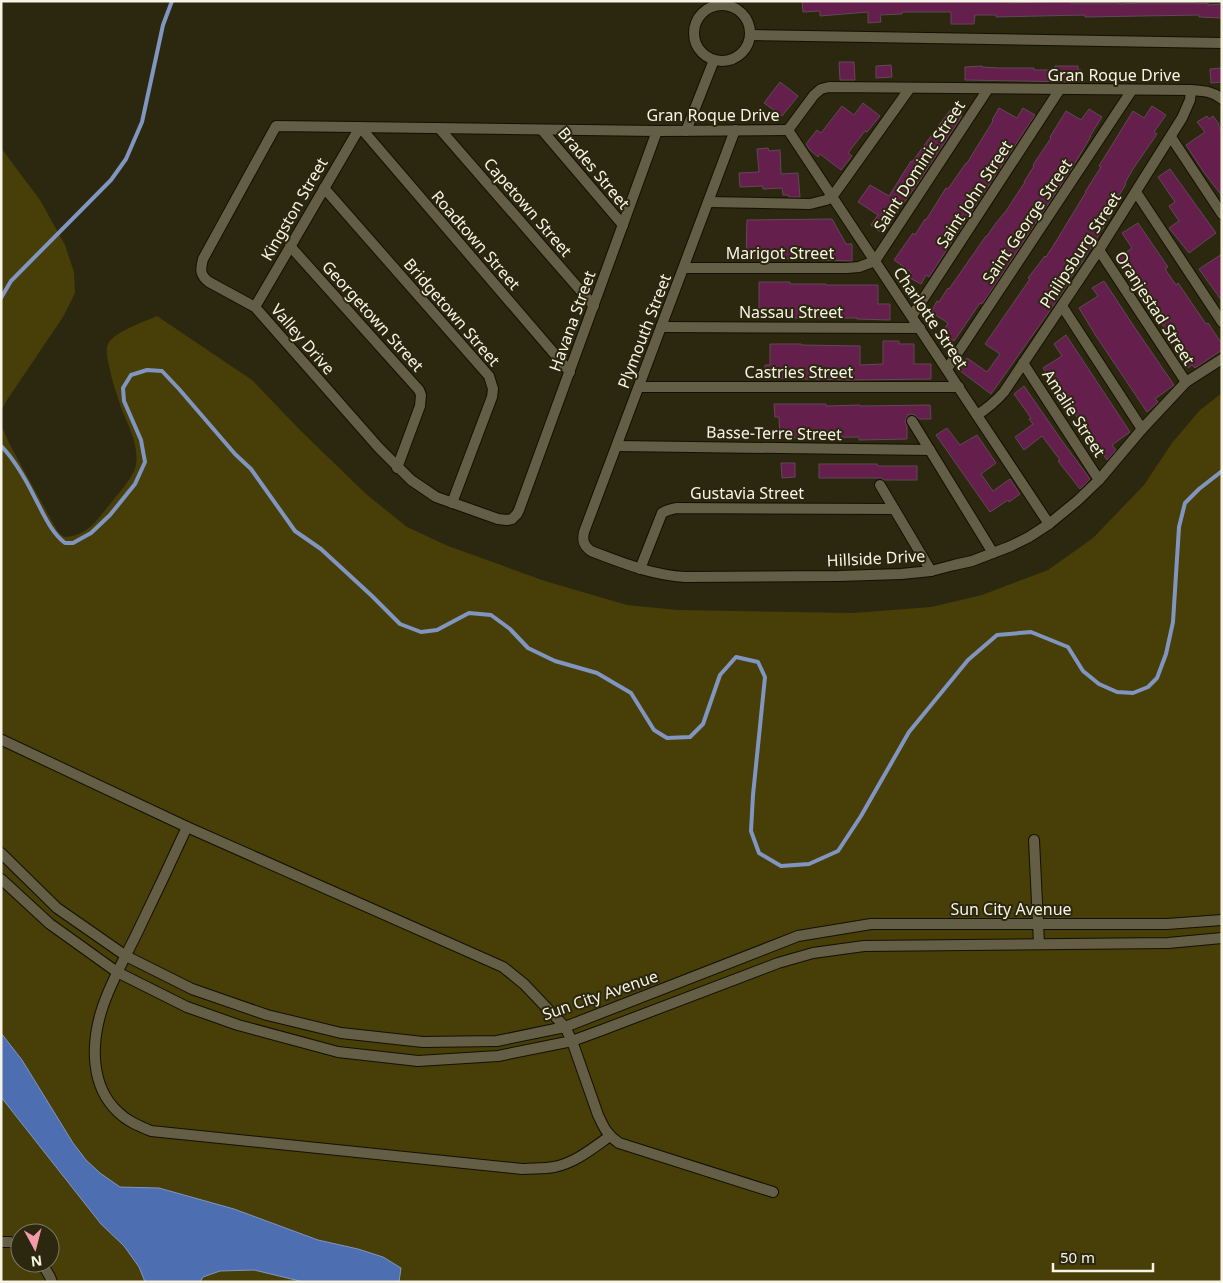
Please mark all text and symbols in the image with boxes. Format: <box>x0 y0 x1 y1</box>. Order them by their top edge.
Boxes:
street label: Gran Roque Drive <box>1047 64 1181 86</box>
street label: Saint Dominic Street <box>868 96 970 236</box>
street label: Gran Roque Drive <box>646 104 780 126</box>
street label: Brades Street <box>553 122 635 214</box>
street label: Saint John Street <box>931 136 1017 252</box>
street label: Kingston Street <box>256 153 333 265</box>
street label: Capetown Street <box>479 153 577 261</box>
street label: Saint George Street <box>977 154 1077 288</box>
street label: Roadtown Street <box>427 186 525 295</box>
street label: Philipsburg Street <box>1034 188 1126 312</box>
street label: Marigot Street <box>726 242 834 264</box>
street label: Oranjestad Street <box>1110 247 1200 369</box>
street label: Bridgetown Street <box>399 253 505 371</box>
street label: Georgetown Street <box>317 256 429 376</box>
street label: Charlotte Street <box>889 263 973 374</box>
street label: Havana Street <box>544 267 600 374</box>
street label: Plymouth Street <box>612 270 676 391</box>
street label: Valley Drive <box>266 299 340 379</box>
street label: Nassau Street <box>739 301 843 323</box>
street label: Castries Street <box>745 361 854 383</box>
street label: Amalie Street <box>1037 365 1111 461</box>
street label: Basse-Terre Street <box>706 421 842 445</box>
street label: Gustavia Street <box>690 482 804 504</box>
street label: Hillside Drive <box>826 544 926 572</box>
street label: Sun City Avenue <box>950 898 1072 920</box>
street label: Sun City Avenue <box>539 965 661 1025</box>
north arrow <box>10 1223 60 1273</box>
scale bar <box>1053 1240 1153 1272</box>
text: 50 m <box>1060 1247 1095 1267</box>
text: N <box>30 1251 43 1272</box>

